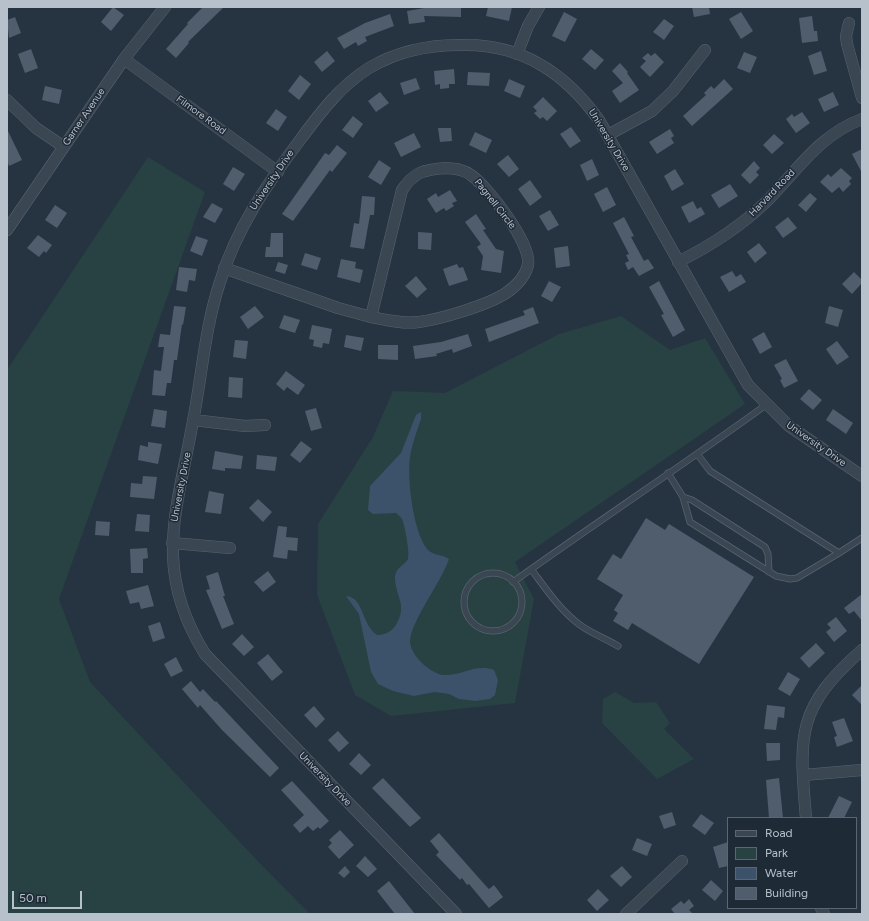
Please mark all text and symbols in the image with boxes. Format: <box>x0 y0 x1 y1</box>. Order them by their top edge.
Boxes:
street label: Garner Avenue <box>60 86 108 148</box>
street label: Filmore Road <box>174 93 228 137</box>
street label: University Drive <box>586 107 632 173</box>
street label: University Drive <box>247 147 297 213</box>
street label: Harvard Road <box>747 167 797 219</box>
street label: Pagnell Circle <box>472 176 518 232</box>
street label: University Drive <box>784 419 848 469</box>
street label: University Drive <box>168 451 194 523</box>
street label: University Drive <box>296 749 354 809</box>
legend <box>727 817 857 909</box>
text: Road <box>765 826 793 840</box>
text: Park <box>765 846 788 860</box>
text: Water <box>765 866 797 880</box>
scale bar <box>14 883 84 909</box>
text: Building <box>765 886 808 900</box>
text: 50 m <box>19 891 47 905</box>

